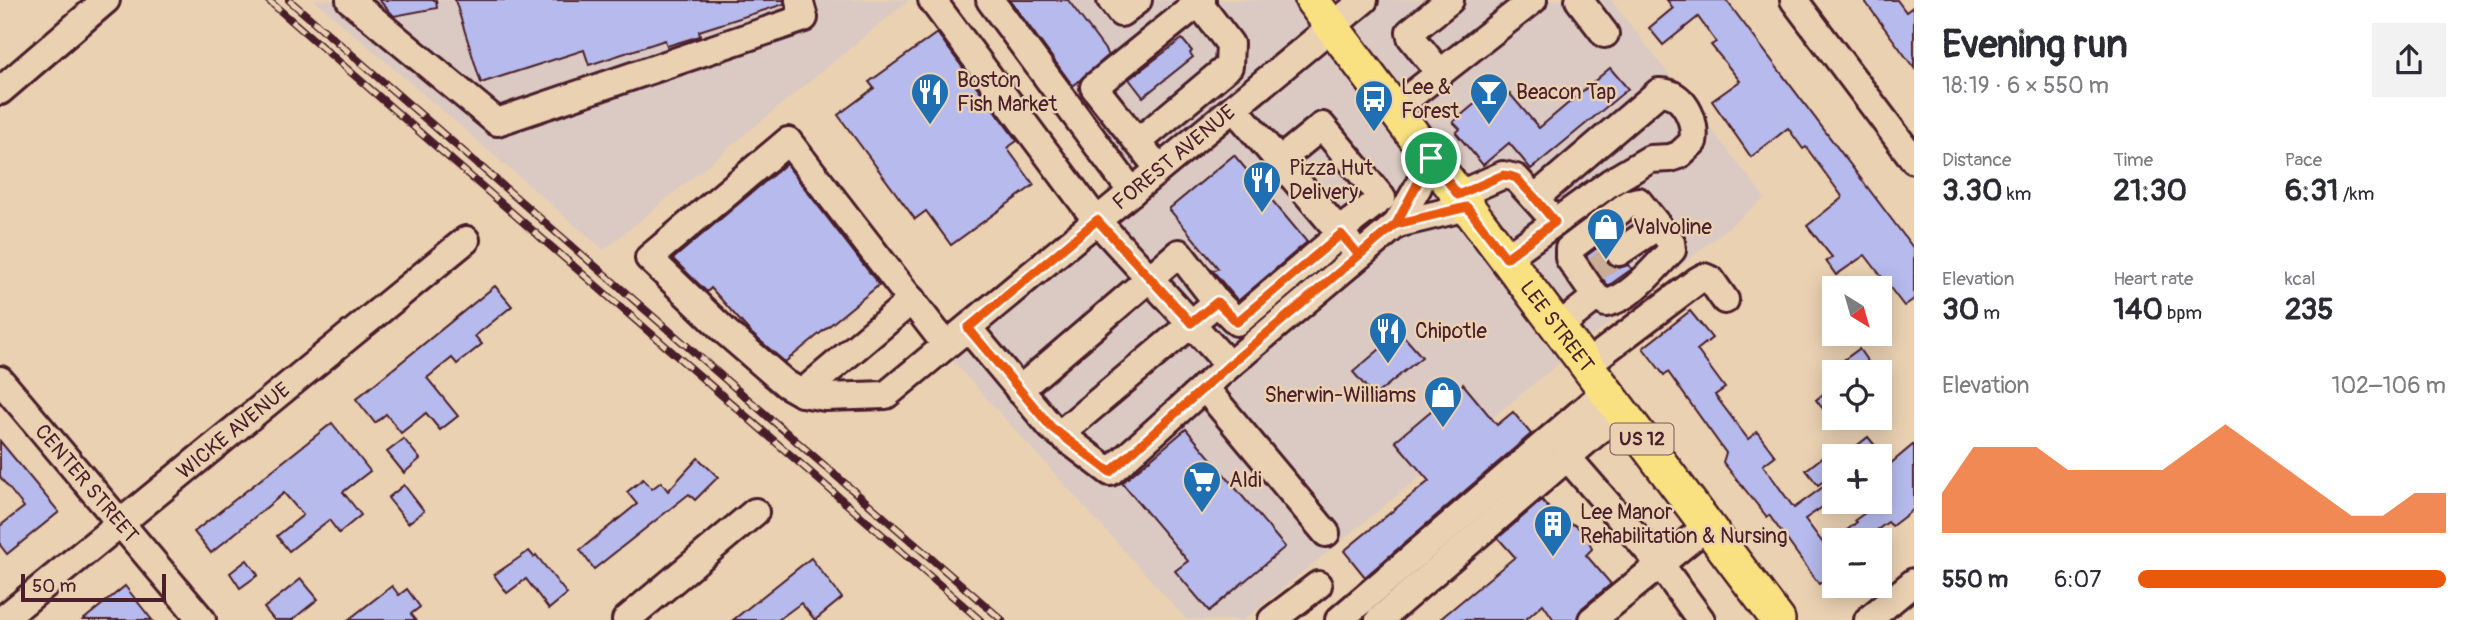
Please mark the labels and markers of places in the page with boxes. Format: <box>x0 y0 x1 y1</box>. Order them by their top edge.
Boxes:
place label: Boston Fish Market <box>957 67 1058 118</box>
restaurant icon: Boston Fish Market <box>909 71 951 126</box>
bar icon: Beacon Tap <box>1468 71 1510 126</box>
place label: Lee & Forest <box>1401 74 1460 125</box>
bus stop icon: Lee & Forest <box>1353 78 1395 133</box>
place label: Beacon Tap <box>1516 79 1616 106</box>
pin <box>1401 128 1461 188</box>
place label: Pizza Hut Delivery <box>1289 155 1373 206</box>
restaurant icon: Pizza Hut Delivery <box>1241 159 1283 214</box>
shop icon: Valvoline <box>1585 206 1627 261</box>
place label: Valvoline <box>1633 214 1712 241</box>
restaurant icon: Chipotle <box>1367 310 1409 365</box>
place label: Chipotle <box>1415 318 1487 345</box>
shop icon: Sherwin-Williams <box>1422 374 1464 429</box>
place label: Sherwin-Williams <box>1265 382 1417 409</box>
supermarket icon: Aldi <box>1181 459 1223 514</box>
place label: Aldi <box>1229 467 1262 494</box>
place label: Lee Manor Rehabilitation & Nursing <box>1580 499 1788 550</box>
building icon: Lee Manor Rehabilitation & Nursing <box>1532 503 1574 558</box>

